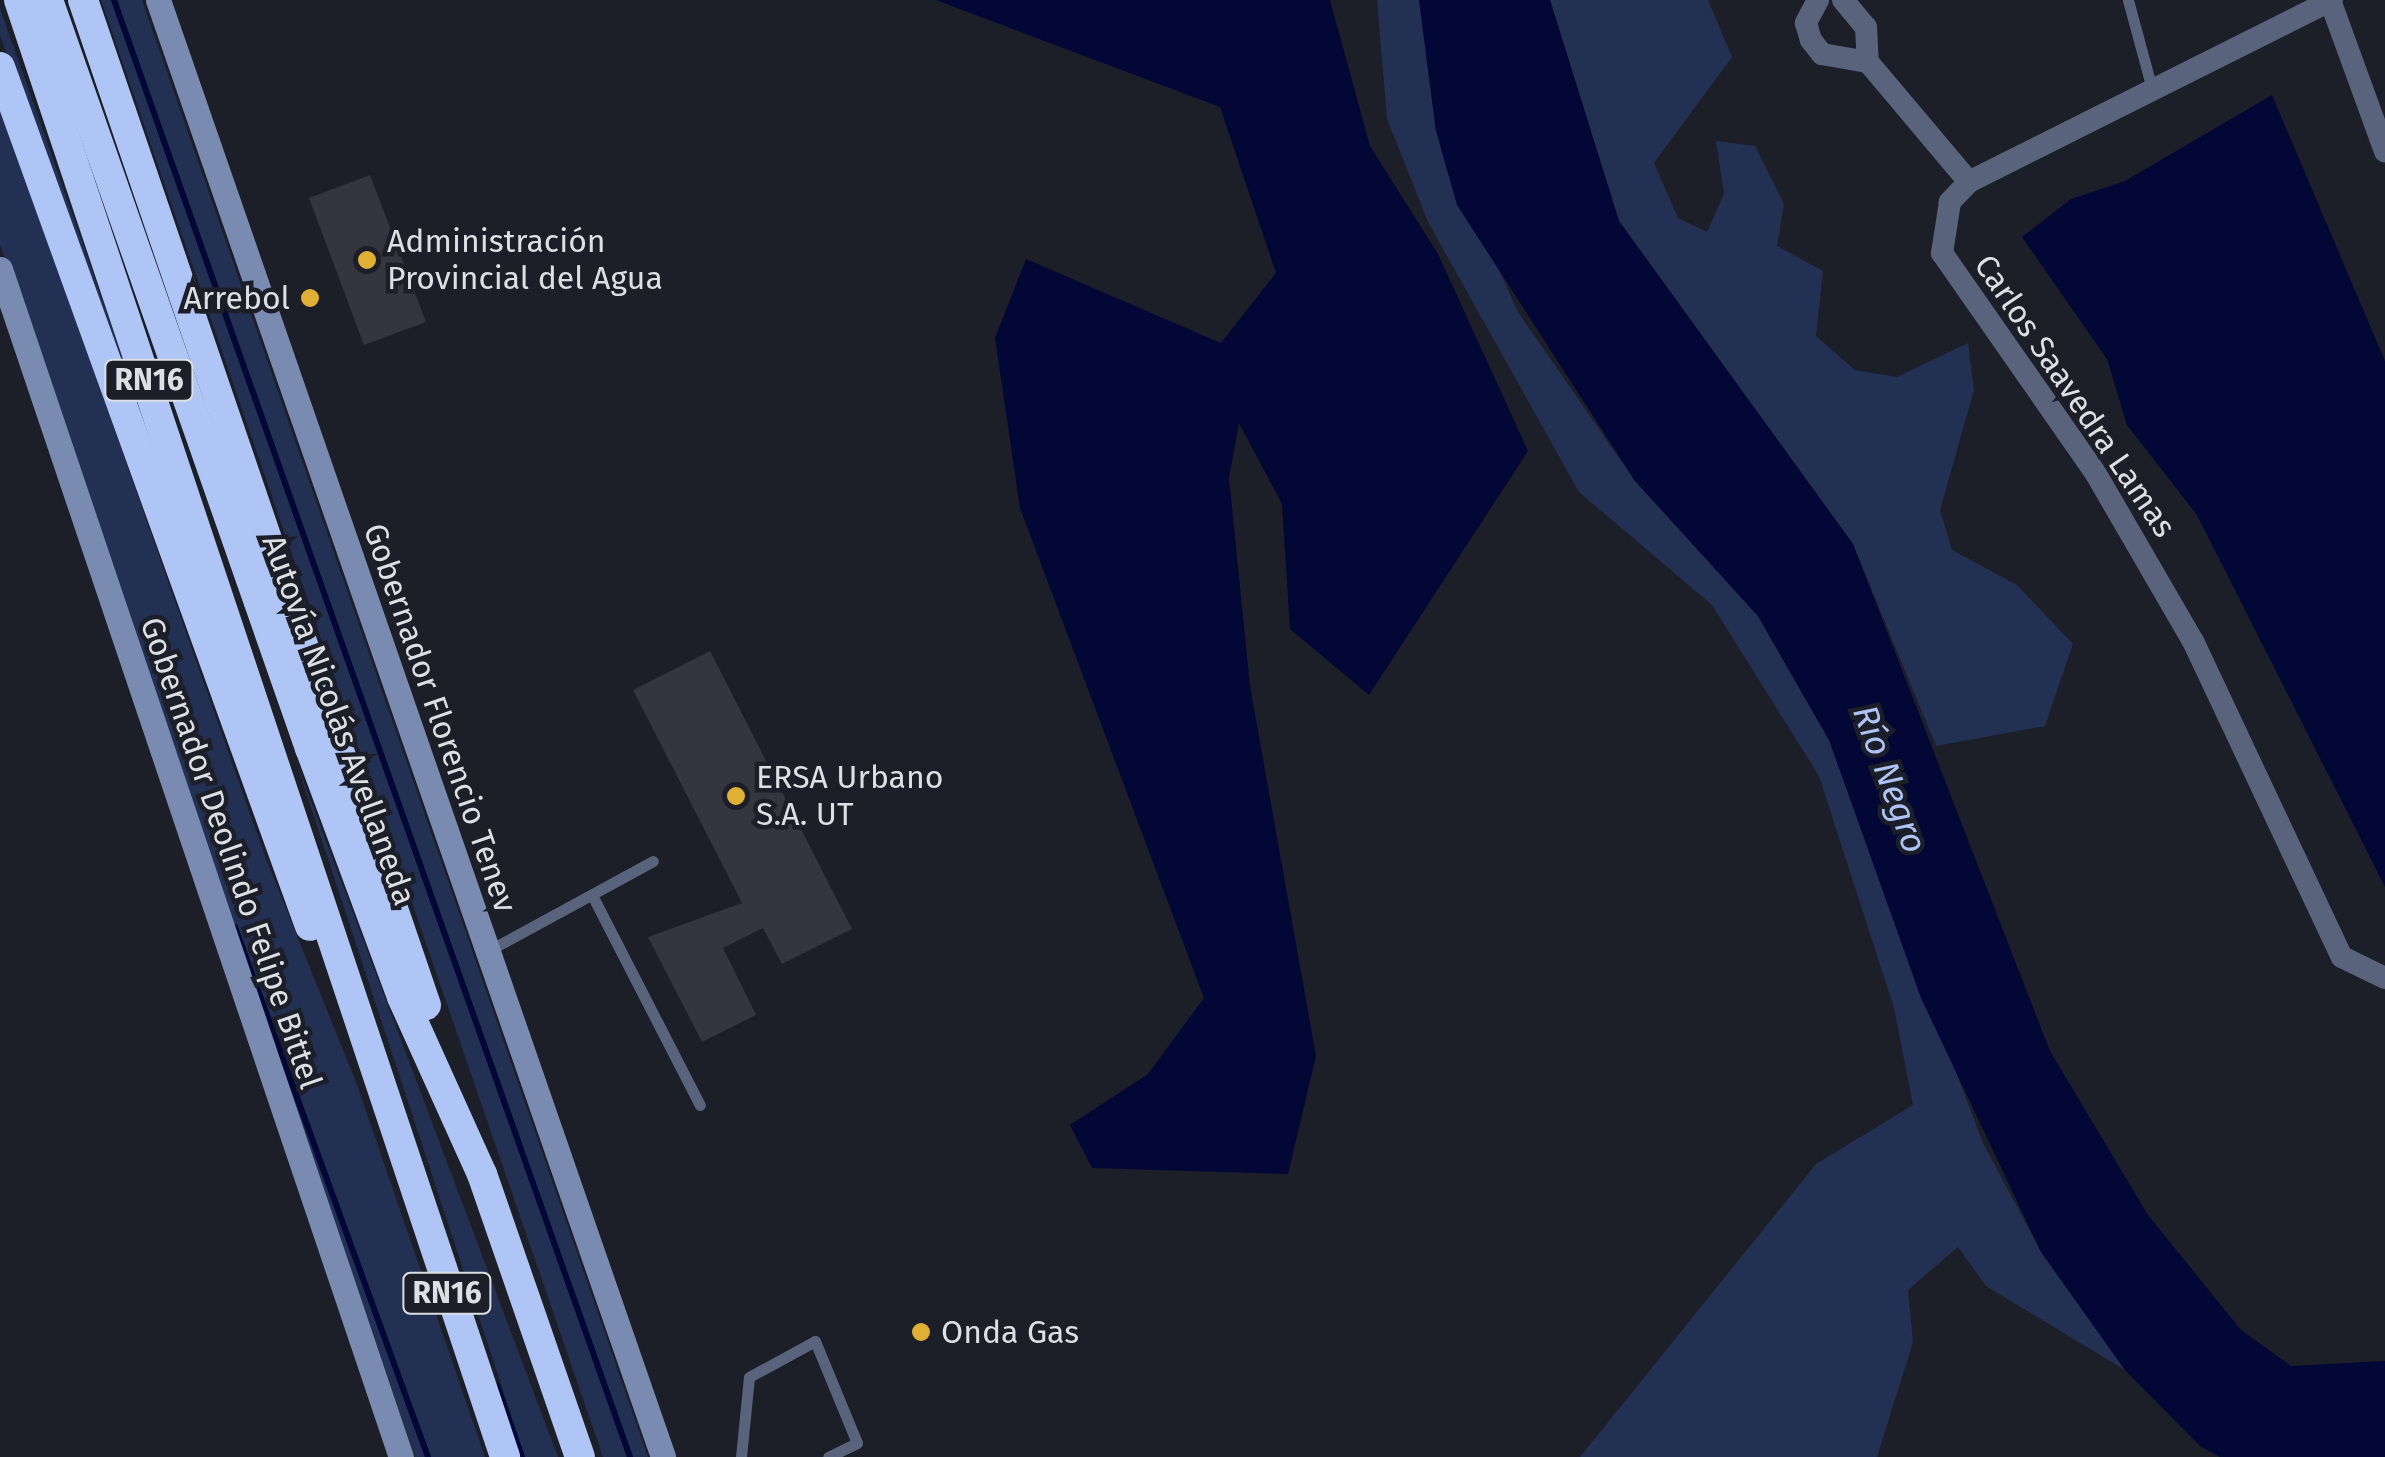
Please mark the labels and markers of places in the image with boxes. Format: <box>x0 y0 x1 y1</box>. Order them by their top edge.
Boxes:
place label: Administración Provincial del Agua <box>387 223 663 298</box>
marker: Administración Provincial del Agua <box>356 249 378 271</box>
place label: Arrebol <box>183 279 290 317</box>
marker: Arrebol <box>299 287 321 309</box>
place label: ERSA Urbano S.A. UT <box>756 759 943 834</box>
marker: ERSA Urbano S.A. UT <box>725 785 747 807</box>
place label: Onda Gas <box>941 1313 1079 1351</box>
marker: Onda Gas <box>910 1321 932 1343</box>

